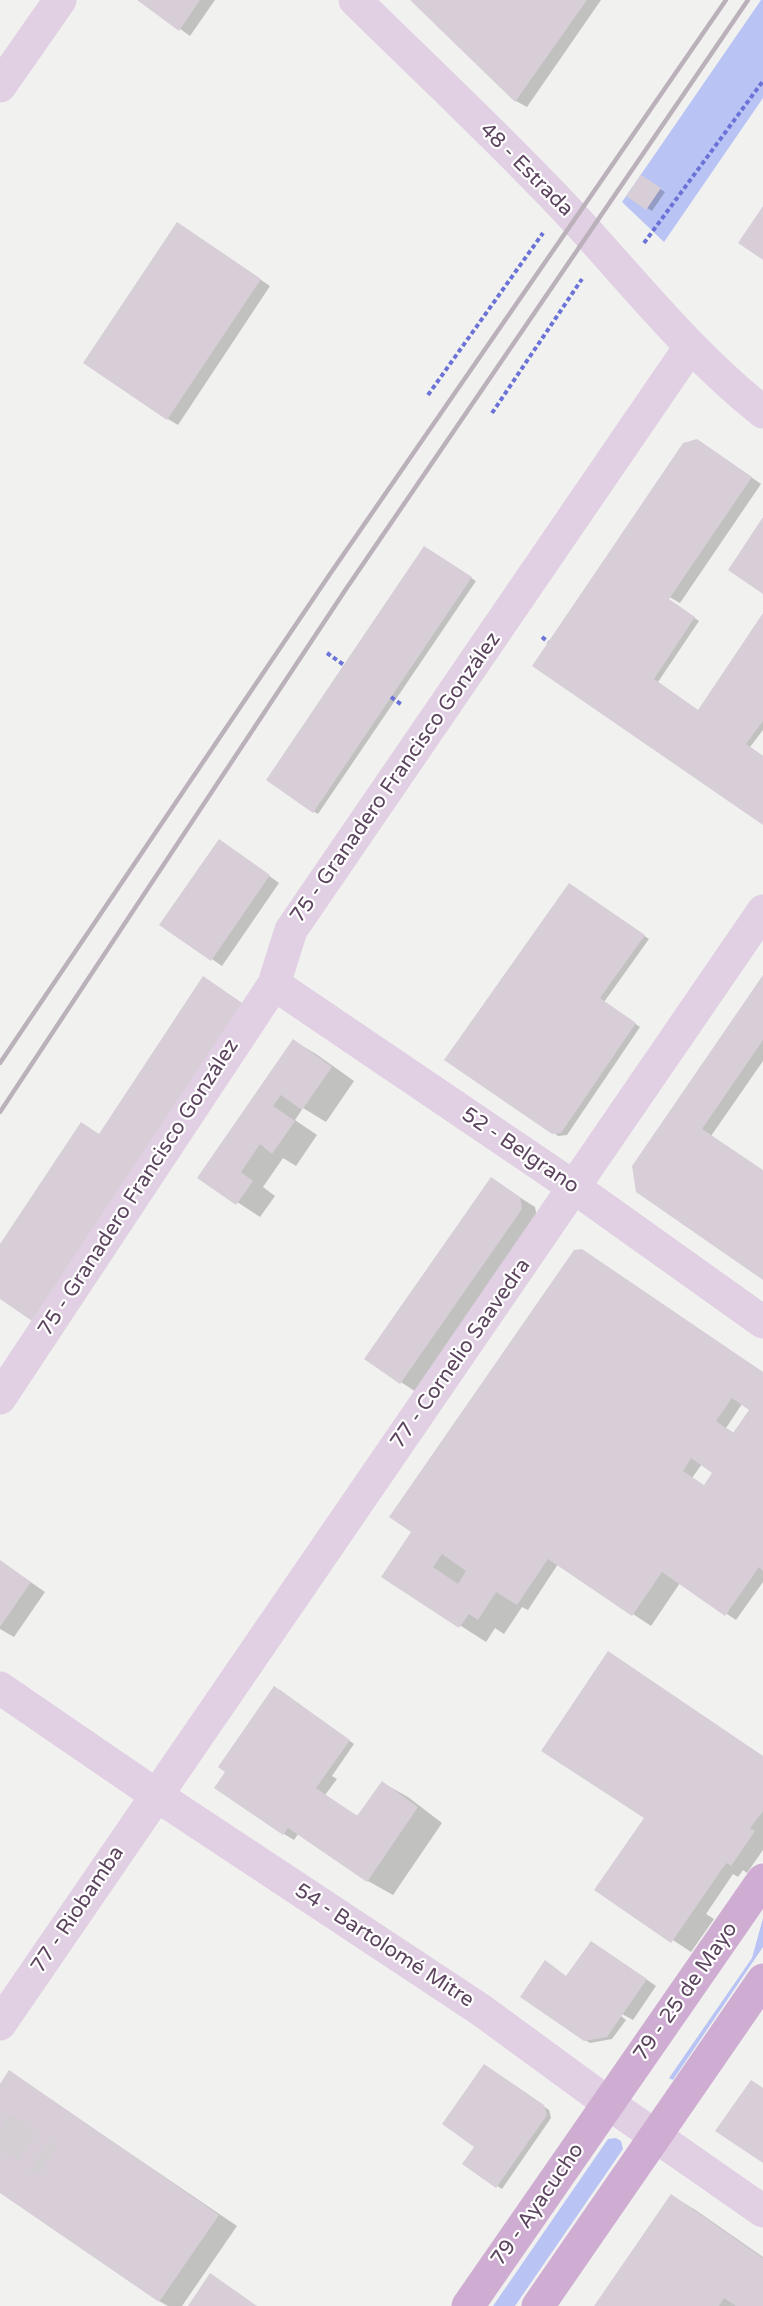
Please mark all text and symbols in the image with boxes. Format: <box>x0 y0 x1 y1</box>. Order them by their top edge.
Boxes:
street label: 48 - Estrada <box>474 118 578 222</box>
street label: 75 - Granadero Francisco González <box>286 628 506 928</box>
street label: 75 - Granadero Francisco González <box>33 1035 245 1341</box>
street label: 52 - Belgrano <box>457 1103 583 1199</box>
street label: 77 - Cornelio Saavedra <box>386 1254 536 1454</box>
street label: 77 - Riobamba <box>26 1842 130 1978</box>
street label: 54 - Bartolomé Mitre <box>290 1879 478 2013</box>
street label: 79 - 25 de Mayo <box>629 1918 743 2066</box>
street label: 79 - Ayacucho <box>486 2139 590 2271</box>

